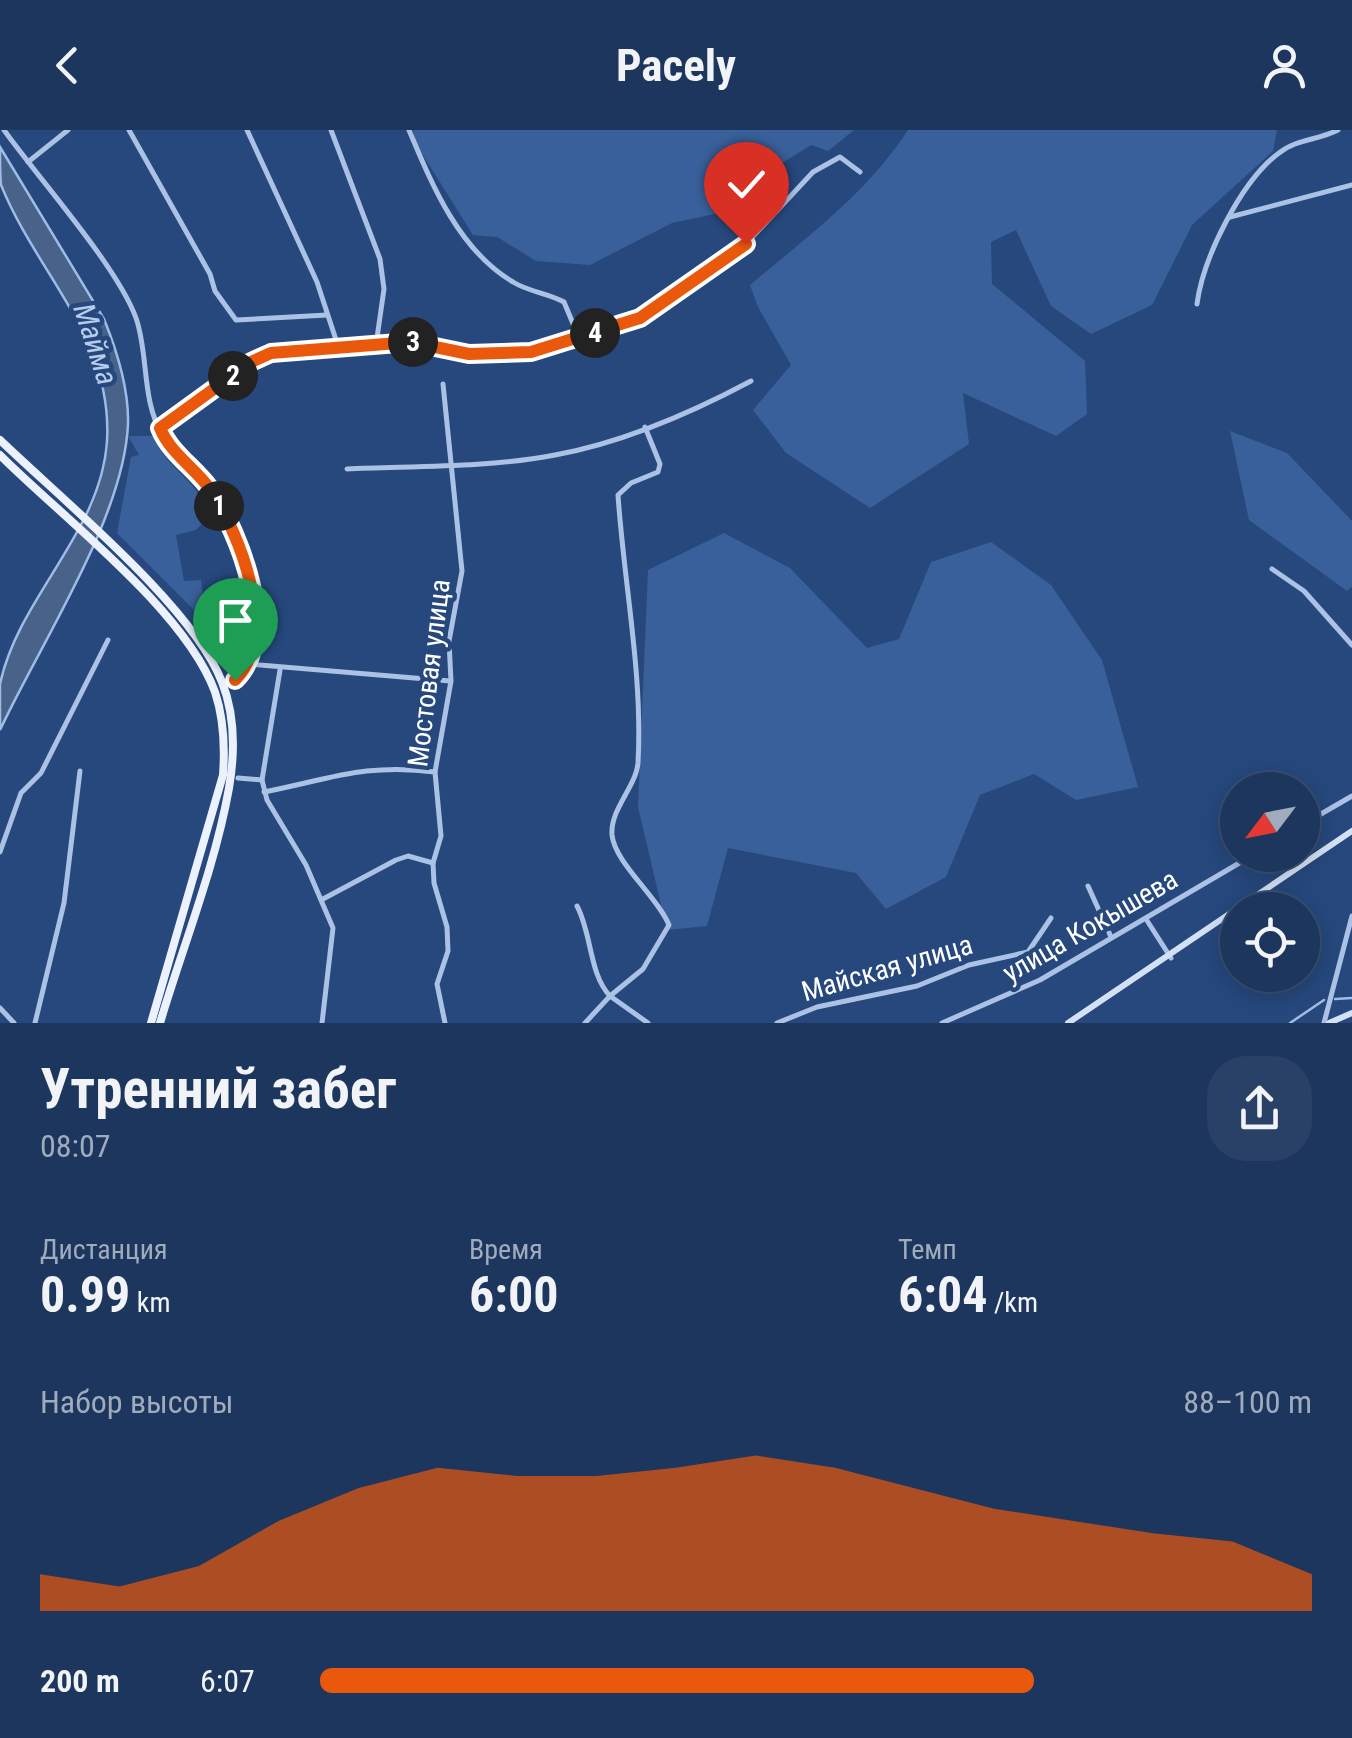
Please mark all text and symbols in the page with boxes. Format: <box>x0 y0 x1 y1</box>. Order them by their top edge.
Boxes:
icon: back <box>40 38 95 93</box>
icon: person <box>1257 38 1312 93</box>
text: Pacely <box>616 39 736 92</box>
pin <box>704 142 789 245</box>
icon: check <box>719 157 774 212</box>
water label: Майма <box>66 299 126 389</box>
pin: 4 <box>570 308 620 358</box>
text: 4 <box>588 316 602 349</box>
pin: 3 <box>388 317 438 367</box>
text: 3 <box>406 325 420 358</box>
pin: 2 <box>208 351 258 401</box>
text: 2 <box>226 359 240 392</box>
pin: 1 <box>194 481 244 531</box>
text: 1 <box>212 489 226 522</box>
street label: Мостовая улица <box>401 577 457 769</box>
pin <box>193 578 278 681</box>
icon: arrive <box>208 593 263 648</box>
north arrow <box>1220 772 1320 872</box>
map controls <box>1220 772 1320 992</box>
street label: улица Кокышева <box>997 863 1183 989</box>
button: locate <box>1220 892 1320 992</box>
street label: Майская улица <box>798 928 976 1008</box>
button: share <box>1207 1056 1312 1161</box>
text: Утренний забег <box>40 1057 396 1121</box>
text: 08:07 <box>40 1127 111 1165</box>
text: Дистанция <box>40 1233 167 1266</box>
text: Время <box>469 1233 543 1266</box>
text: Темп <box>898 1233 957 1266</box>
text: 0.99 <box>40 1266 130 1324</box>
text: 6:00 <box>469 1266 558 1324</box>
text: 6:04 <box>898 1266 987 1324</box>
text: km <box>130 1286 170 1319</box>
text: /km <box>987 1286 1038 1319</box>
text: Набор высоты <box>40 1383 234 1421</box>
text: 88–100 m <box>1183 1383 1312 1421</box>
text: 200 m <box>40 1662 120 1700</box>
text: 6:07 <box>200 1662 255 1700</box>

